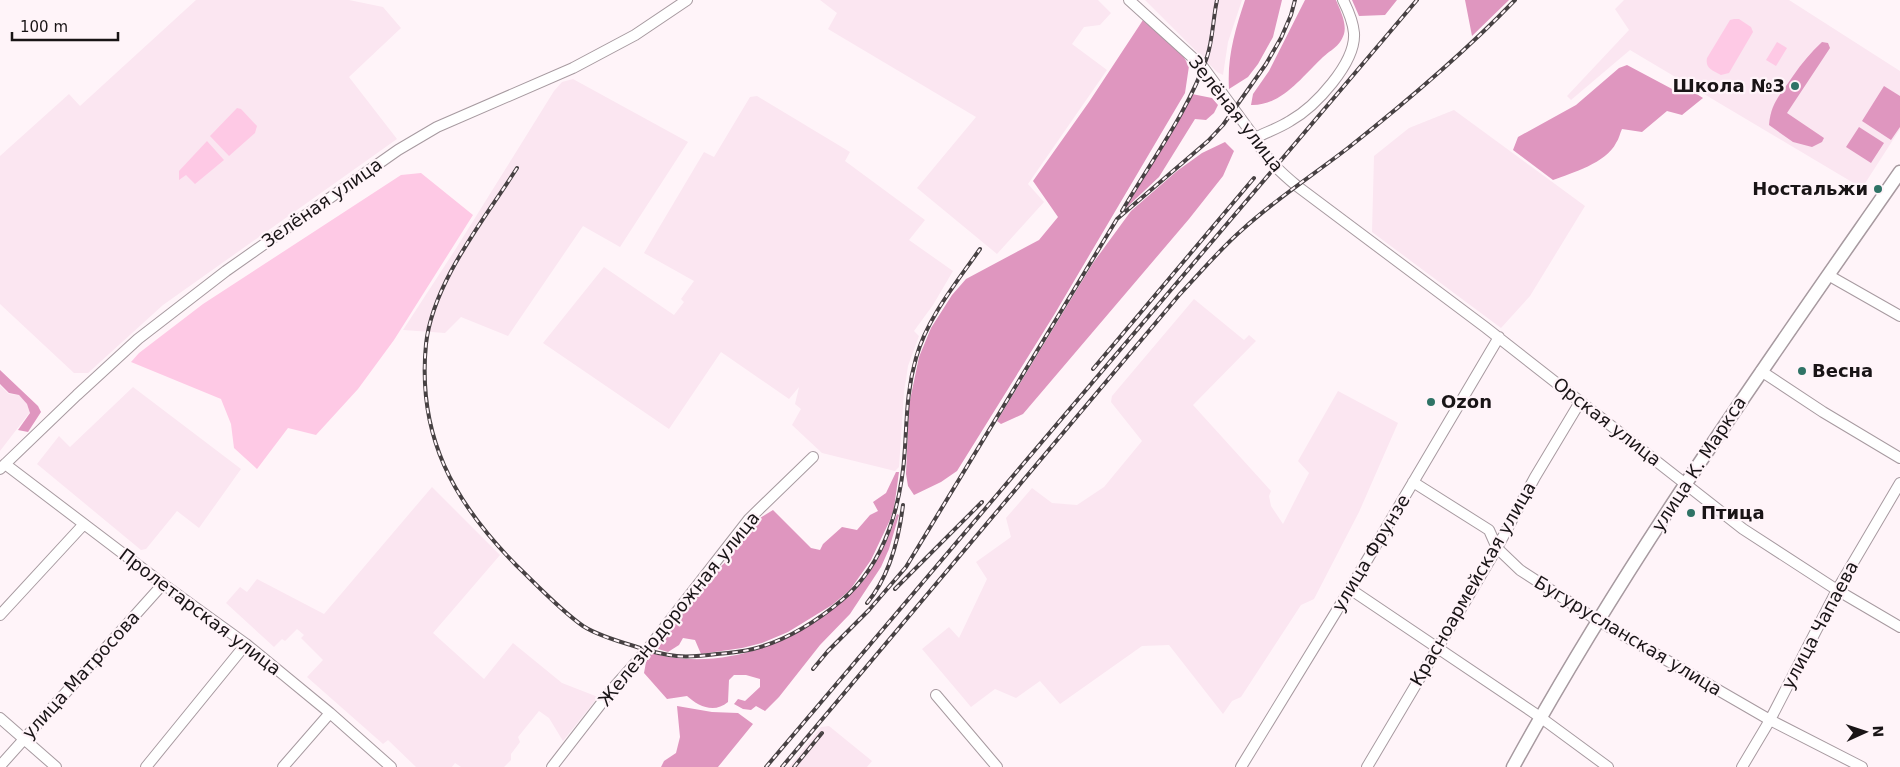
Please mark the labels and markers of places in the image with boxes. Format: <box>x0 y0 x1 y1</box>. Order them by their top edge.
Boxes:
place label: Школа №3 <box>1672 75 1785 96</box>
marker: Школа №3 <box>1789 80 1801 92</box>
place label: Ностальжи <box>1752 178 1868 199</box>
marker: Ностальжи <box>1872 183 1884 195</box>
place label: Весна <box>1812 360 1873 381</box>
marker: Весна <box>1796 365 1808 377</box>
place label: Ozon <box>1441 391 1492 412</box>
marker: Ozon <box>1425 396 1437 408</box>
place label: Птица <box>1701 502 1765 523</box>
marker: Птица <box>1685 507 1697 519</box>

